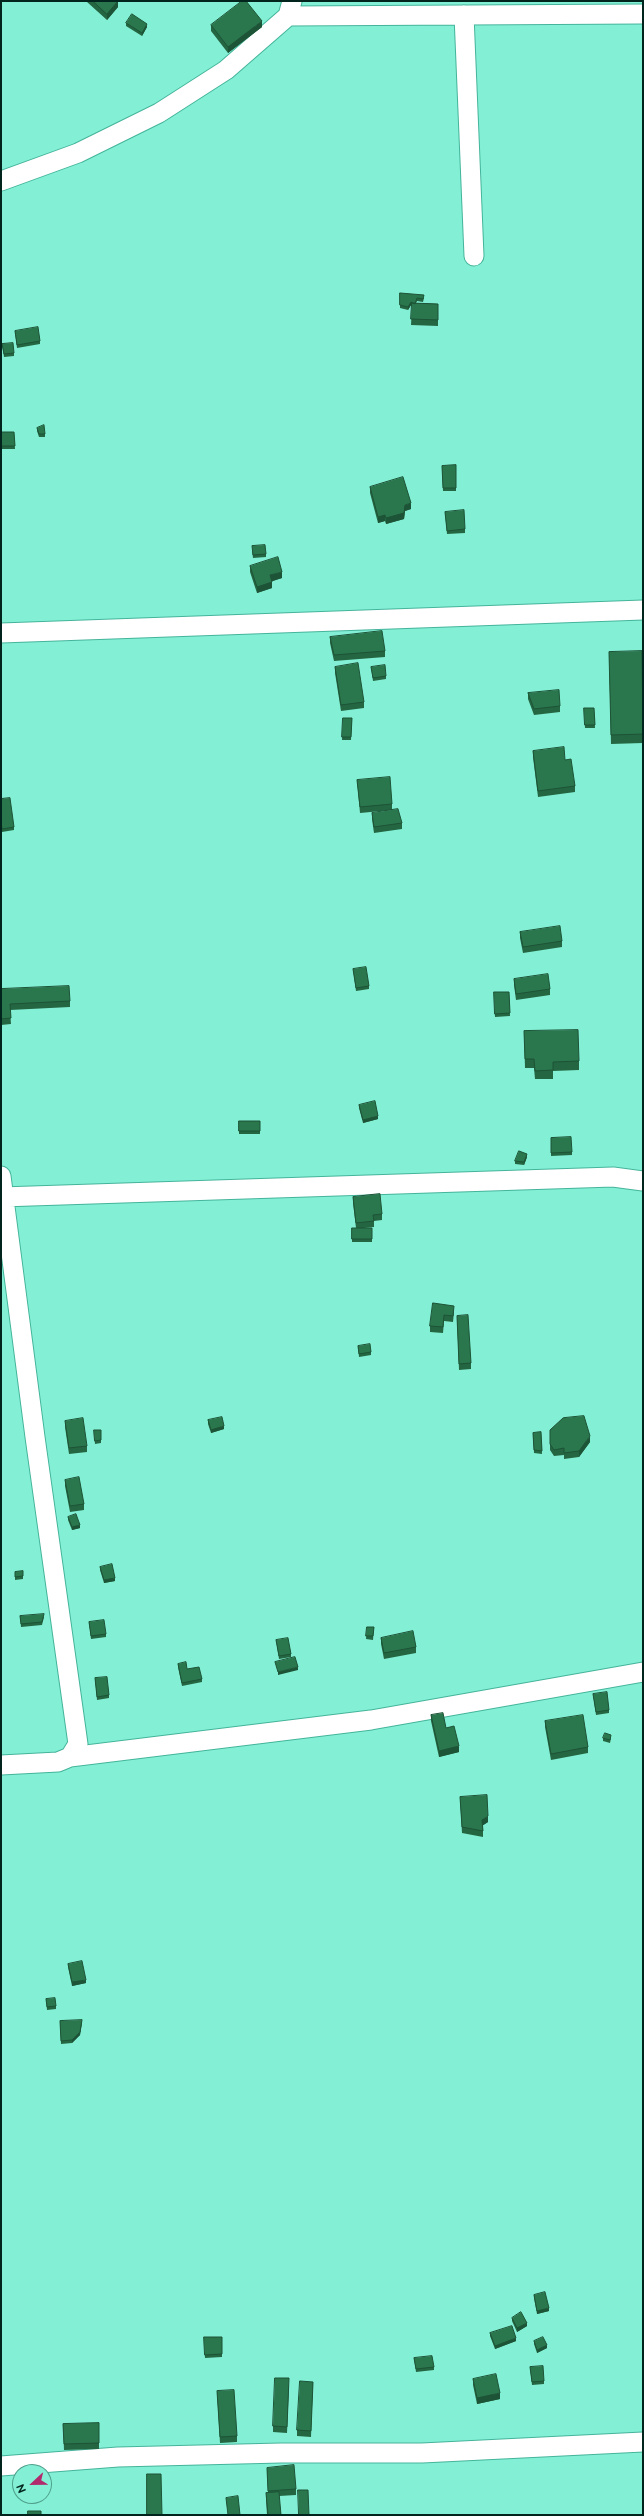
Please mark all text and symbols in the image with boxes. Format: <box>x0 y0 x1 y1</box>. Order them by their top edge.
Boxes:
north arrow <box>12 2464 52 2504</box>
text: N <box>14 2482 29 2495</box>

